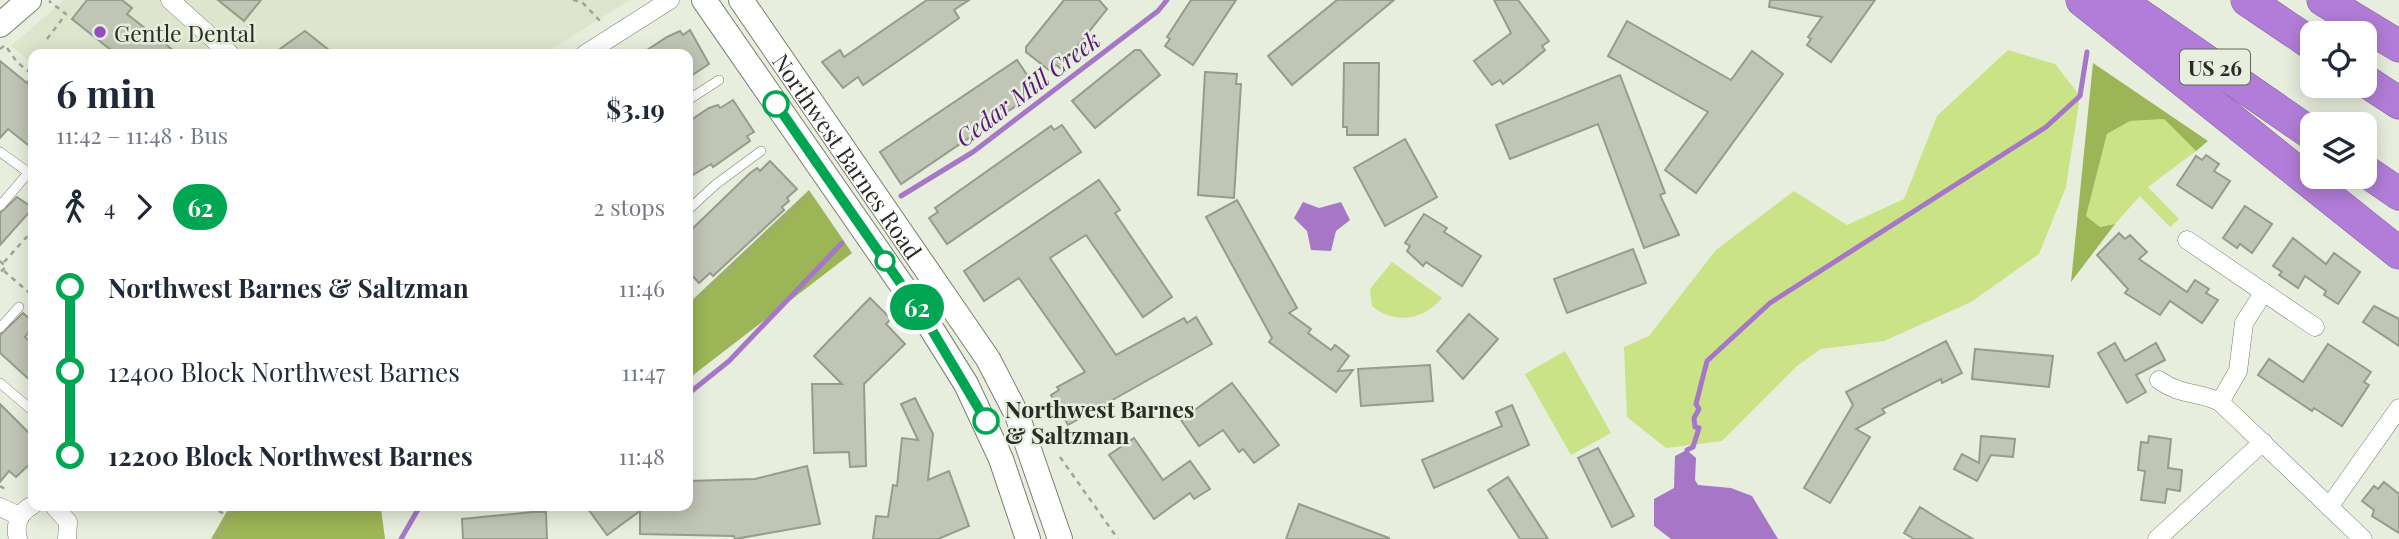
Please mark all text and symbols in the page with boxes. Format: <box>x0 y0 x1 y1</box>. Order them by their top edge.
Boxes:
place label: Gentle Dental <box>114 17 256 48</box>
map controls <box>2300 21 2377 189</box>
button: locate <box>2300 21 2377 98</box>
water label: Cedar Mill Creek <box>948 23 1106 153</box>
marker: Gentle Dental <box>92 24 108 40</box>
street label: Northwest Barnes Road <box>767 47 930 265</box>
road number: US 26 <box>2180 50 2250 84</box>
text: 6 min <box>56 67 156 118</box>
text: $3.19 <box>606 91 665 126</box>
unlabelled marker <box>763 91 789 117</box>
button: layers <box>2300 112 2377 189</box>
text: 11:42 – 11:48 · Bus <box>56 119 228 150</box>
icon: walk <box>56 188 94 226</box>
icon: forward <box>125 188 163 226</box>
text: 4 <box>104 191 115 222</box>
text: 62 <box>187 191 213 223</box>
text: 2 stops <box>594 191 665 222</box>
unlabelled marker <box>875 251 895 271</box>
text: Northwest Barnes & Saltzman <box>108 270 469 305</box>
text: 11:46 <box>619 272 665 303</box>
line badge: 62 <box>886 284 948 330</box>
text: 62 <box>904 291 930 323</box>
text: 12400 Block Northwest Barnes <box>108 354 460 389</box>
text: 11:47 <box>621 356 665 387</box>
place label: Northwest Barnes & Saltzman <box>1005 393 1194 450</box>
marker: Northwest Barnes & Saltzman <box>973 408 999 434</box>
text: 12200 Block Northwest Barnes <box>108 438 473 473</box>
text: 11:48 <box>619 440 665 471</box>

